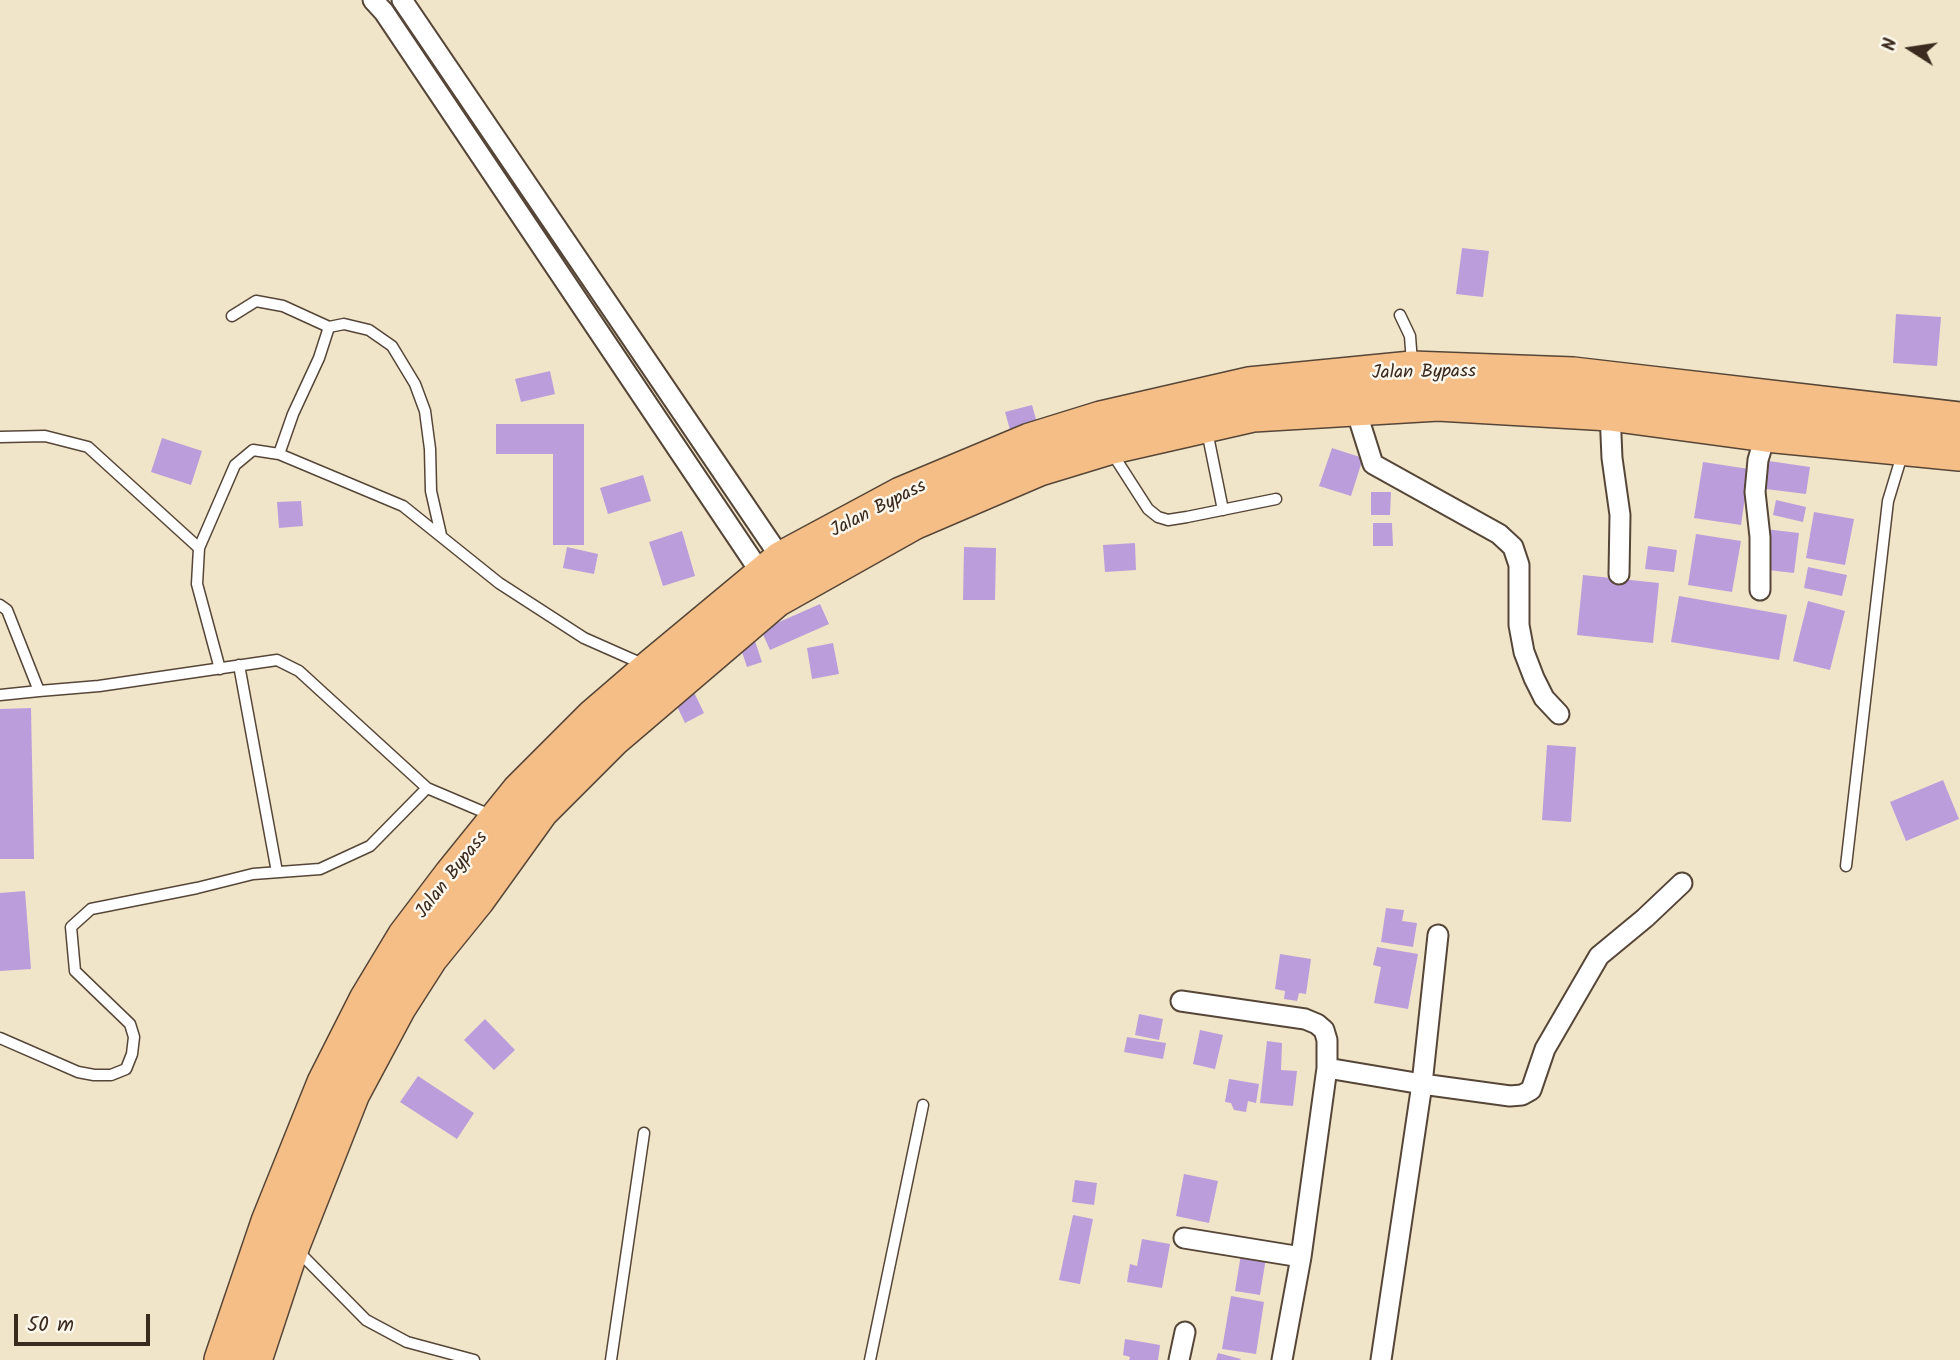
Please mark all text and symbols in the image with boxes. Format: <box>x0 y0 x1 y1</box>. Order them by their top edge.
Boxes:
north arrow <box>1876 14 1946 84</box>
text: N <box>1875 36 1906 54</box>
street label: Jalan Bypass <box>1372 362 1476 386</box>
street label: Jalan Bypass <box>827 476 931 544</box>
street label: Jalan Bypass <box>412 828 494 924</box>
scale bar <box>18 1300 154 1344</box>
text: 50 m <box>27 1309 74 1342</box>

